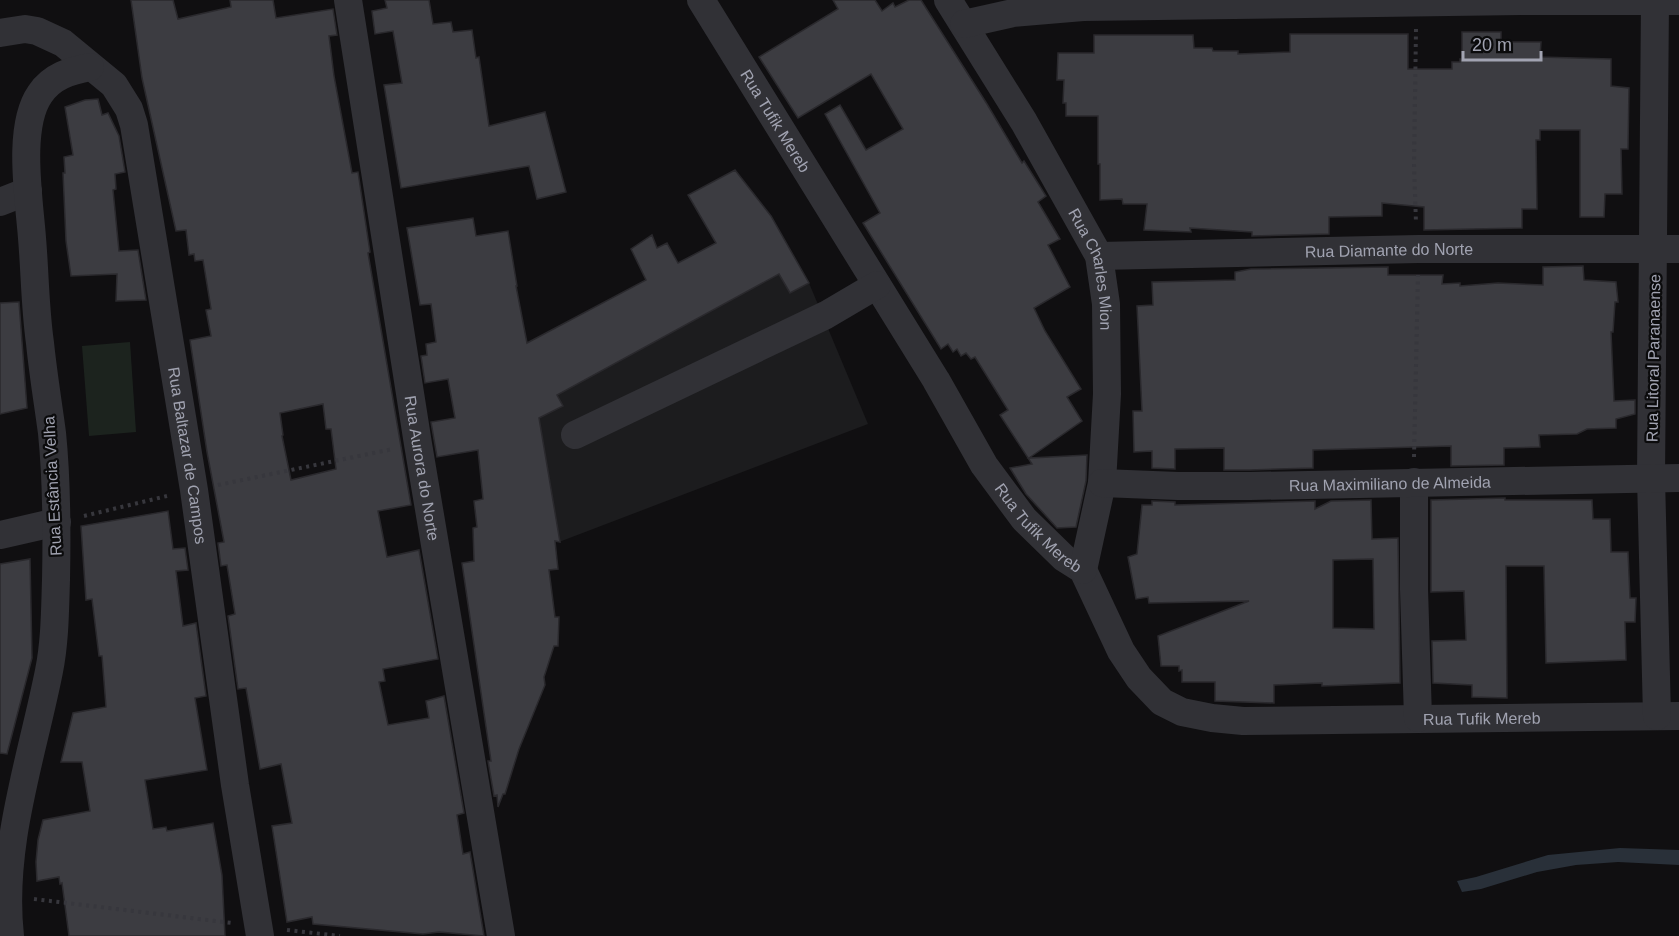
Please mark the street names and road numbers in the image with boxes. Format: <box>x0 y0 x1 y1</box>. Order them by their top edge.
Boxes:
street label: Rua Tufik Mereb <box>737 67 813 176</box>
street label: Rua Charles Mion <box>1065 206 1115 330</box>
street label: Rua Diamante do Norte <box>1305 241 1473 260</box>
street label: Rua Litoral Paranaense <box>1644 274 1663 442</box>
street label: Rua Baltazar de Campos <box>165 366 209 545</box>
street label: Rua Aurora do Norte <box>401 394 442 542</box>
street label: Rua Estância Velha <box>40 416 65 556</box>
street label: Rua Maximiliano de Almeida <box>1289 474 1491 494</box>
street label: Rua Tufik Mereb <box>992 480 1085 576</box>
street label: Rua Tufik Mereb <box>1423 710 1541 728</box>

